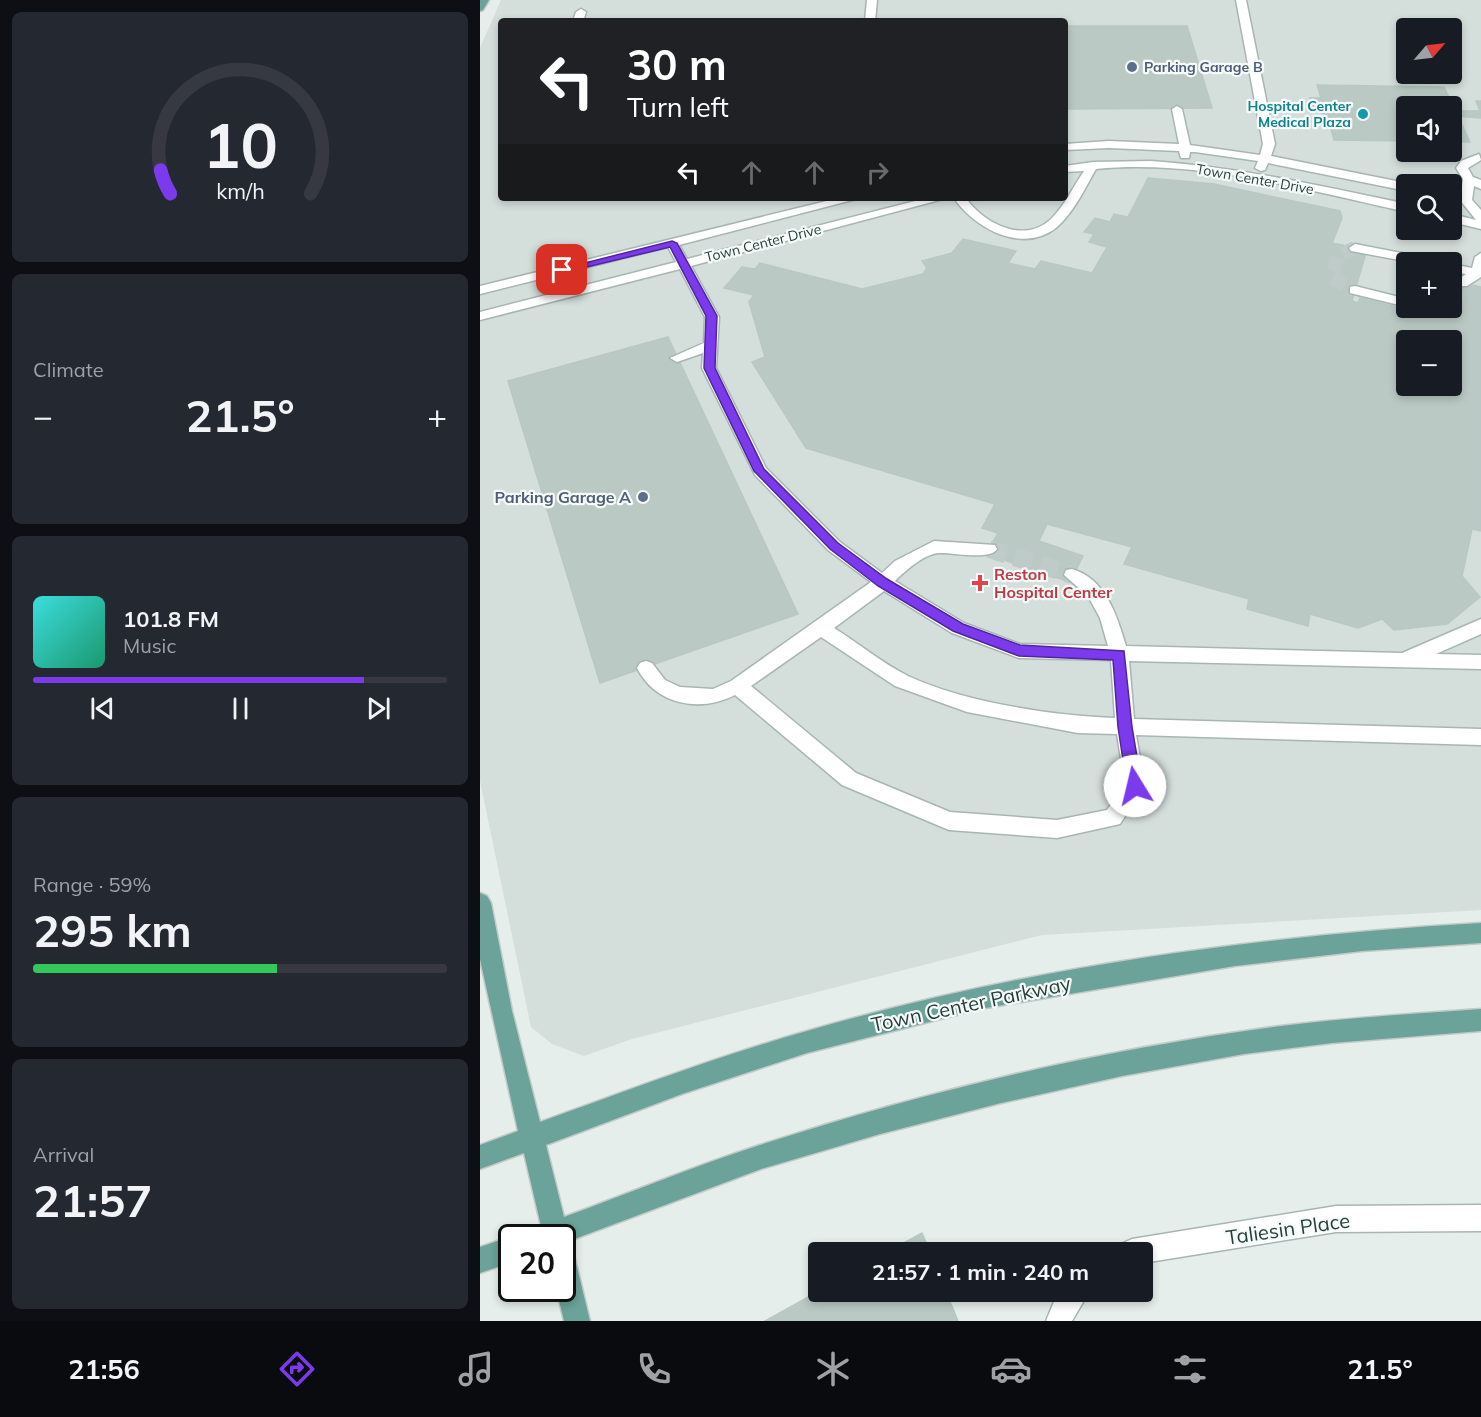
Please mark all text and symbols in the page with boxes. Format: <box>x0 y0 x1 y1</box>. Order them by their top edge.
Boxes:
north arrow <box>1396 18 1462 84</box>
map controls <box>1396 18 1462 396</box>
text: 30 m <box>627 38 727 91</box>
icon: left <box>528 42 606 120</box>
place label: Parking Garage B <box>1144 58 1263 76</box>
marker: Parking Garage B <box>1125 60 1139 74</box>
text: Turn left <box>627 90 729 124</box>
button: sound <box>1396 96 1462 162</box>
place label: Hospital Center Medical Plaza <box>1247 97 1351 131</box>
text: 10 <box>203 105 277 184</box>
marker: Hospital Center Medical Plaza <box>1356 107 1370 121</box>
icon: left <box>672 156 705 189</box>
icon: ahead <box>735 156 768 189</box>
icon: ahead <box>798 156 831 189</box>
icon: right <box>861 156 894 189</box>
street label: Town Center Drive <box>1195 160 1315 198</box>
button: search <box>1396 174 1462 240</box>
text: km/h <box>216 177 264 204</box>
street label: Town Center Drive <box>703 220 823 266</box>
pin <box>536 244 587 295</box>
button: + <box>1396 252 1462 318</box>
icon: arrive <box>545 253 578 286</box>
button: − <box>1396 330 1462 396</box>
text: Climate <box>33 357 104 382</box>
text: 21.5° <box>185 387 295 443</box>
text: − <box>33 395 53 436</box>
text: + <box>427 395 447 436</box>
place label: Parking Garage A <box>495 487 631 507</box>
marker: Parking Garage A <box>636 490 650 504</box>
place label: Reston Hospital Center <box>994 564 1113 602</box>
marker: Reston Hospital Center <box>971 574 989 592</box>
text: 101.8 FM <box>123 605 219 633</box>
text: Music <box>123 633 176 658</box>
icon: previous <box>86 692 119 725</box>
icon: pause <box>224 692 257 725</box>
icon: next <box>362 692 395 725</box>
position arrow <box>1103 754 1167 818</box>
text: Range · 59% <box>33 872 151 897</box>
text: 295 km <box>33 902 192 958</box>
street label: Town Center Parkway <box>869 970 1073 1037</box>
text: Arrival <box>33 1142 94 1167</box>
text: 21:57 <box>33 1172 152 1228</box>
street label: Taliesin Place <box>1224 1207 1352 1250</box>
speed limit sign: 20 <box>498 1224 576 1302</box>
text: 21:57 · 1 min · 240 m <box>872 1258 1089 1286</box>
icon: directions <box>276 1348 318 1390</box>
icon: music <box>455 1348 497 1390</box>
icon: phone <box>633 1348 675 1390</box>
icon: climate <box>812 1348 854 1390</box>
icon: car <box>990 1348 1032 1390</box>
icon: filters <box>1169 1348 1211 1390</box>
text: 21:56 <box>68 1352 140 1386</box>
text: 21.5° <box>1347 1352 1413 1386</box>

